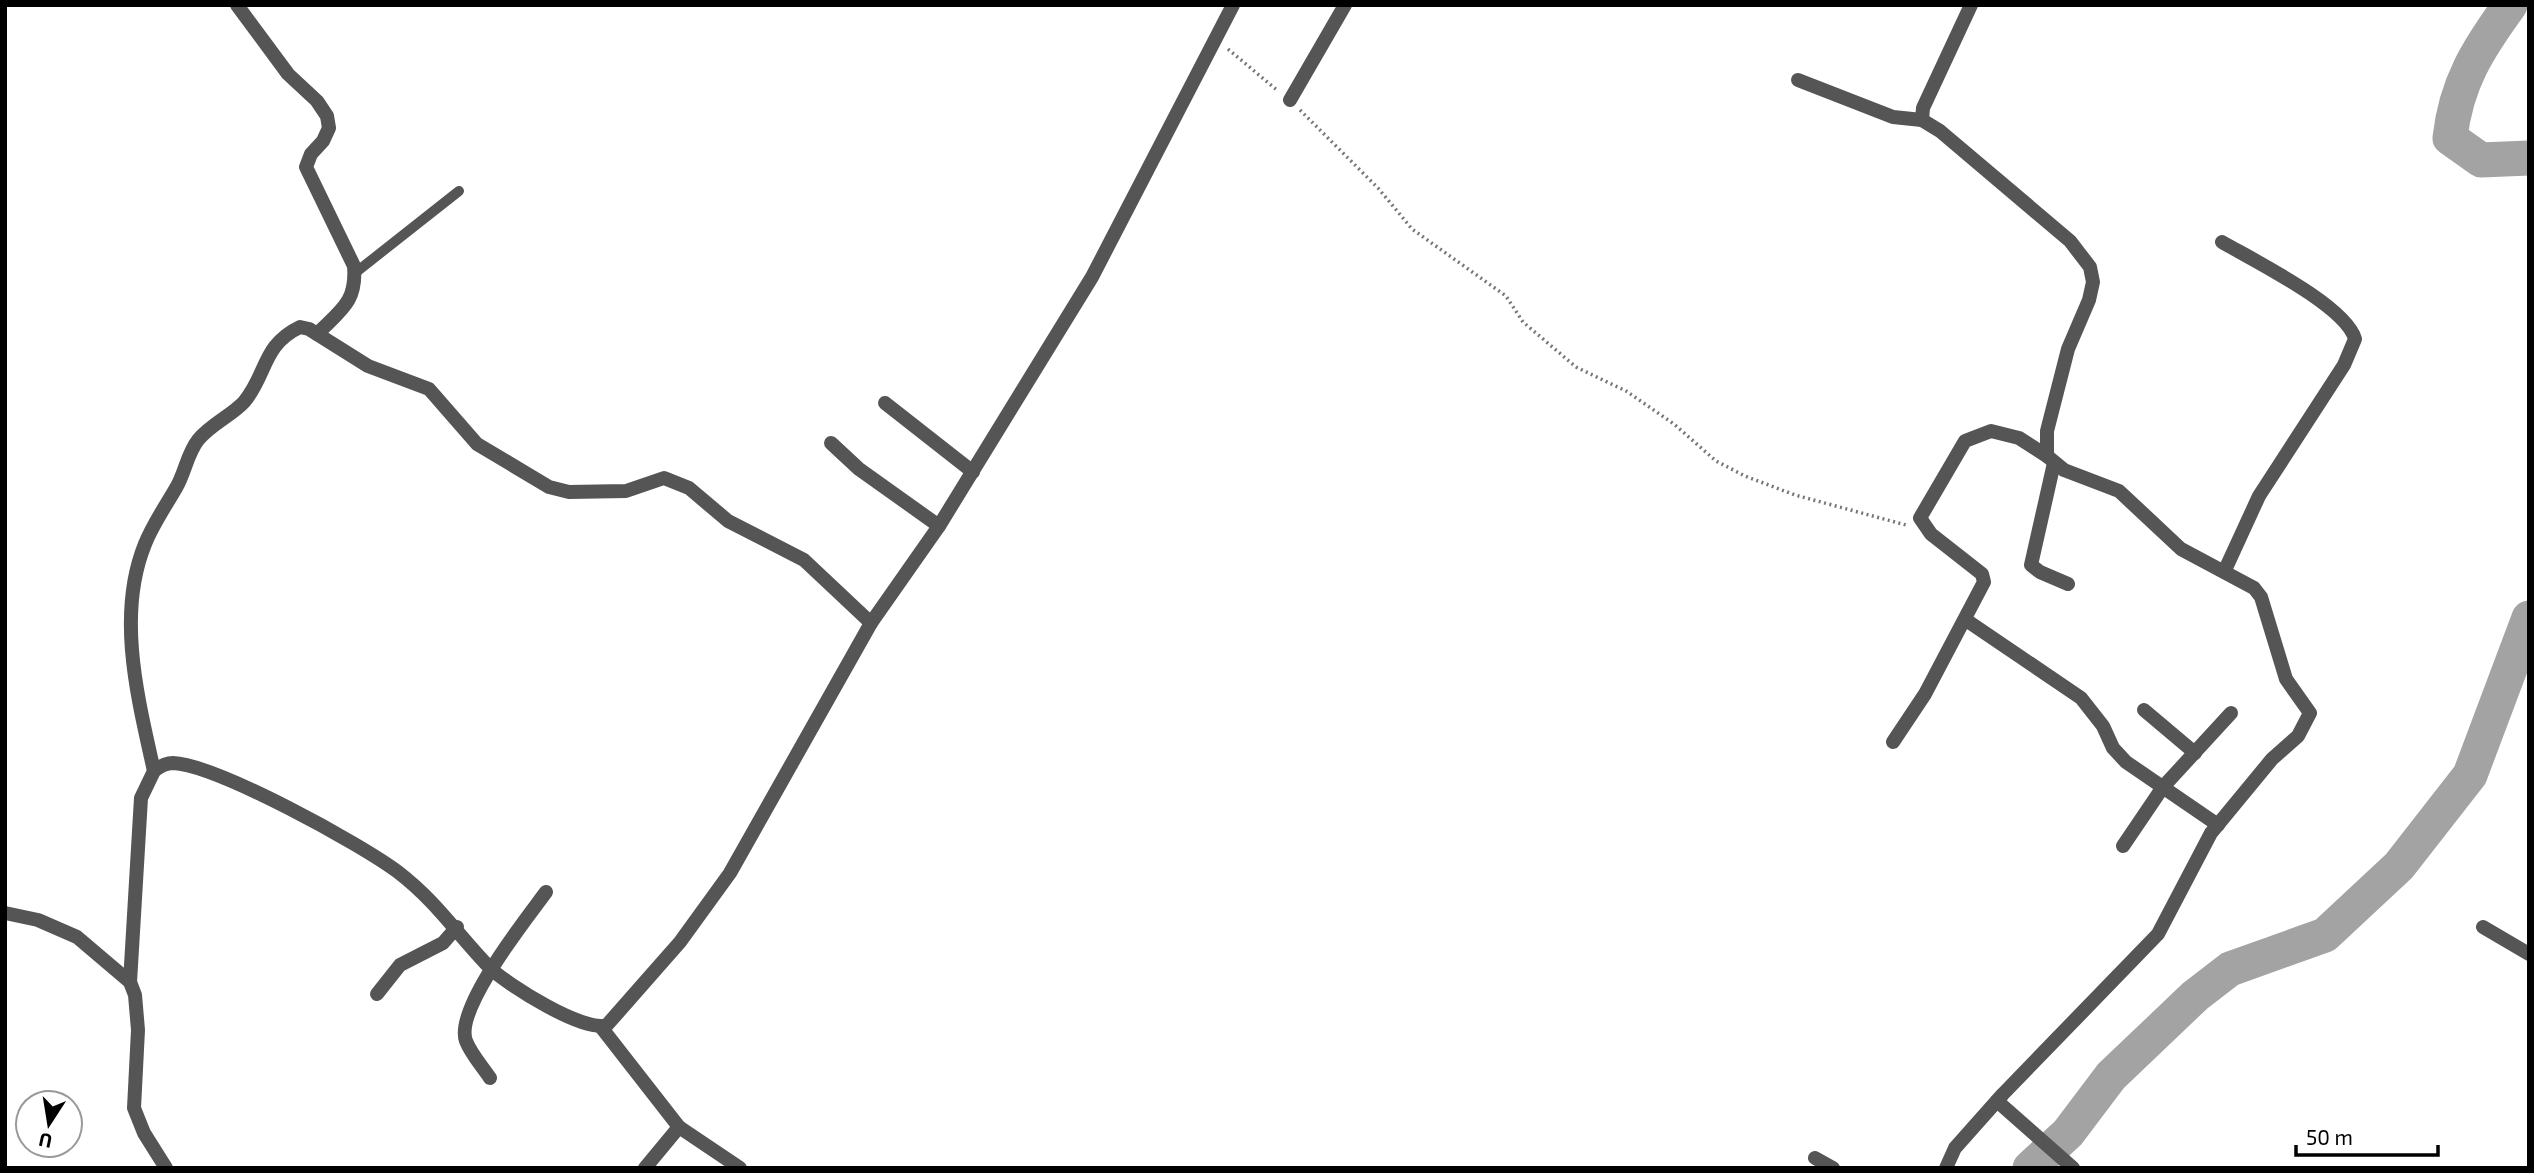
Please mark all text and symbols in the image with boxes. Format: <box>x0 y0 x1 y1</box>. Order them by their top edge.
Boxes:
north arrow <box>14 1089 84 1159</box>
scale bar <box>2296 1114 2438 1158</box>
text: 50 m <box>2306 1124 2353 1149</box>
text: U <box>37 1129 54 1154</box>

